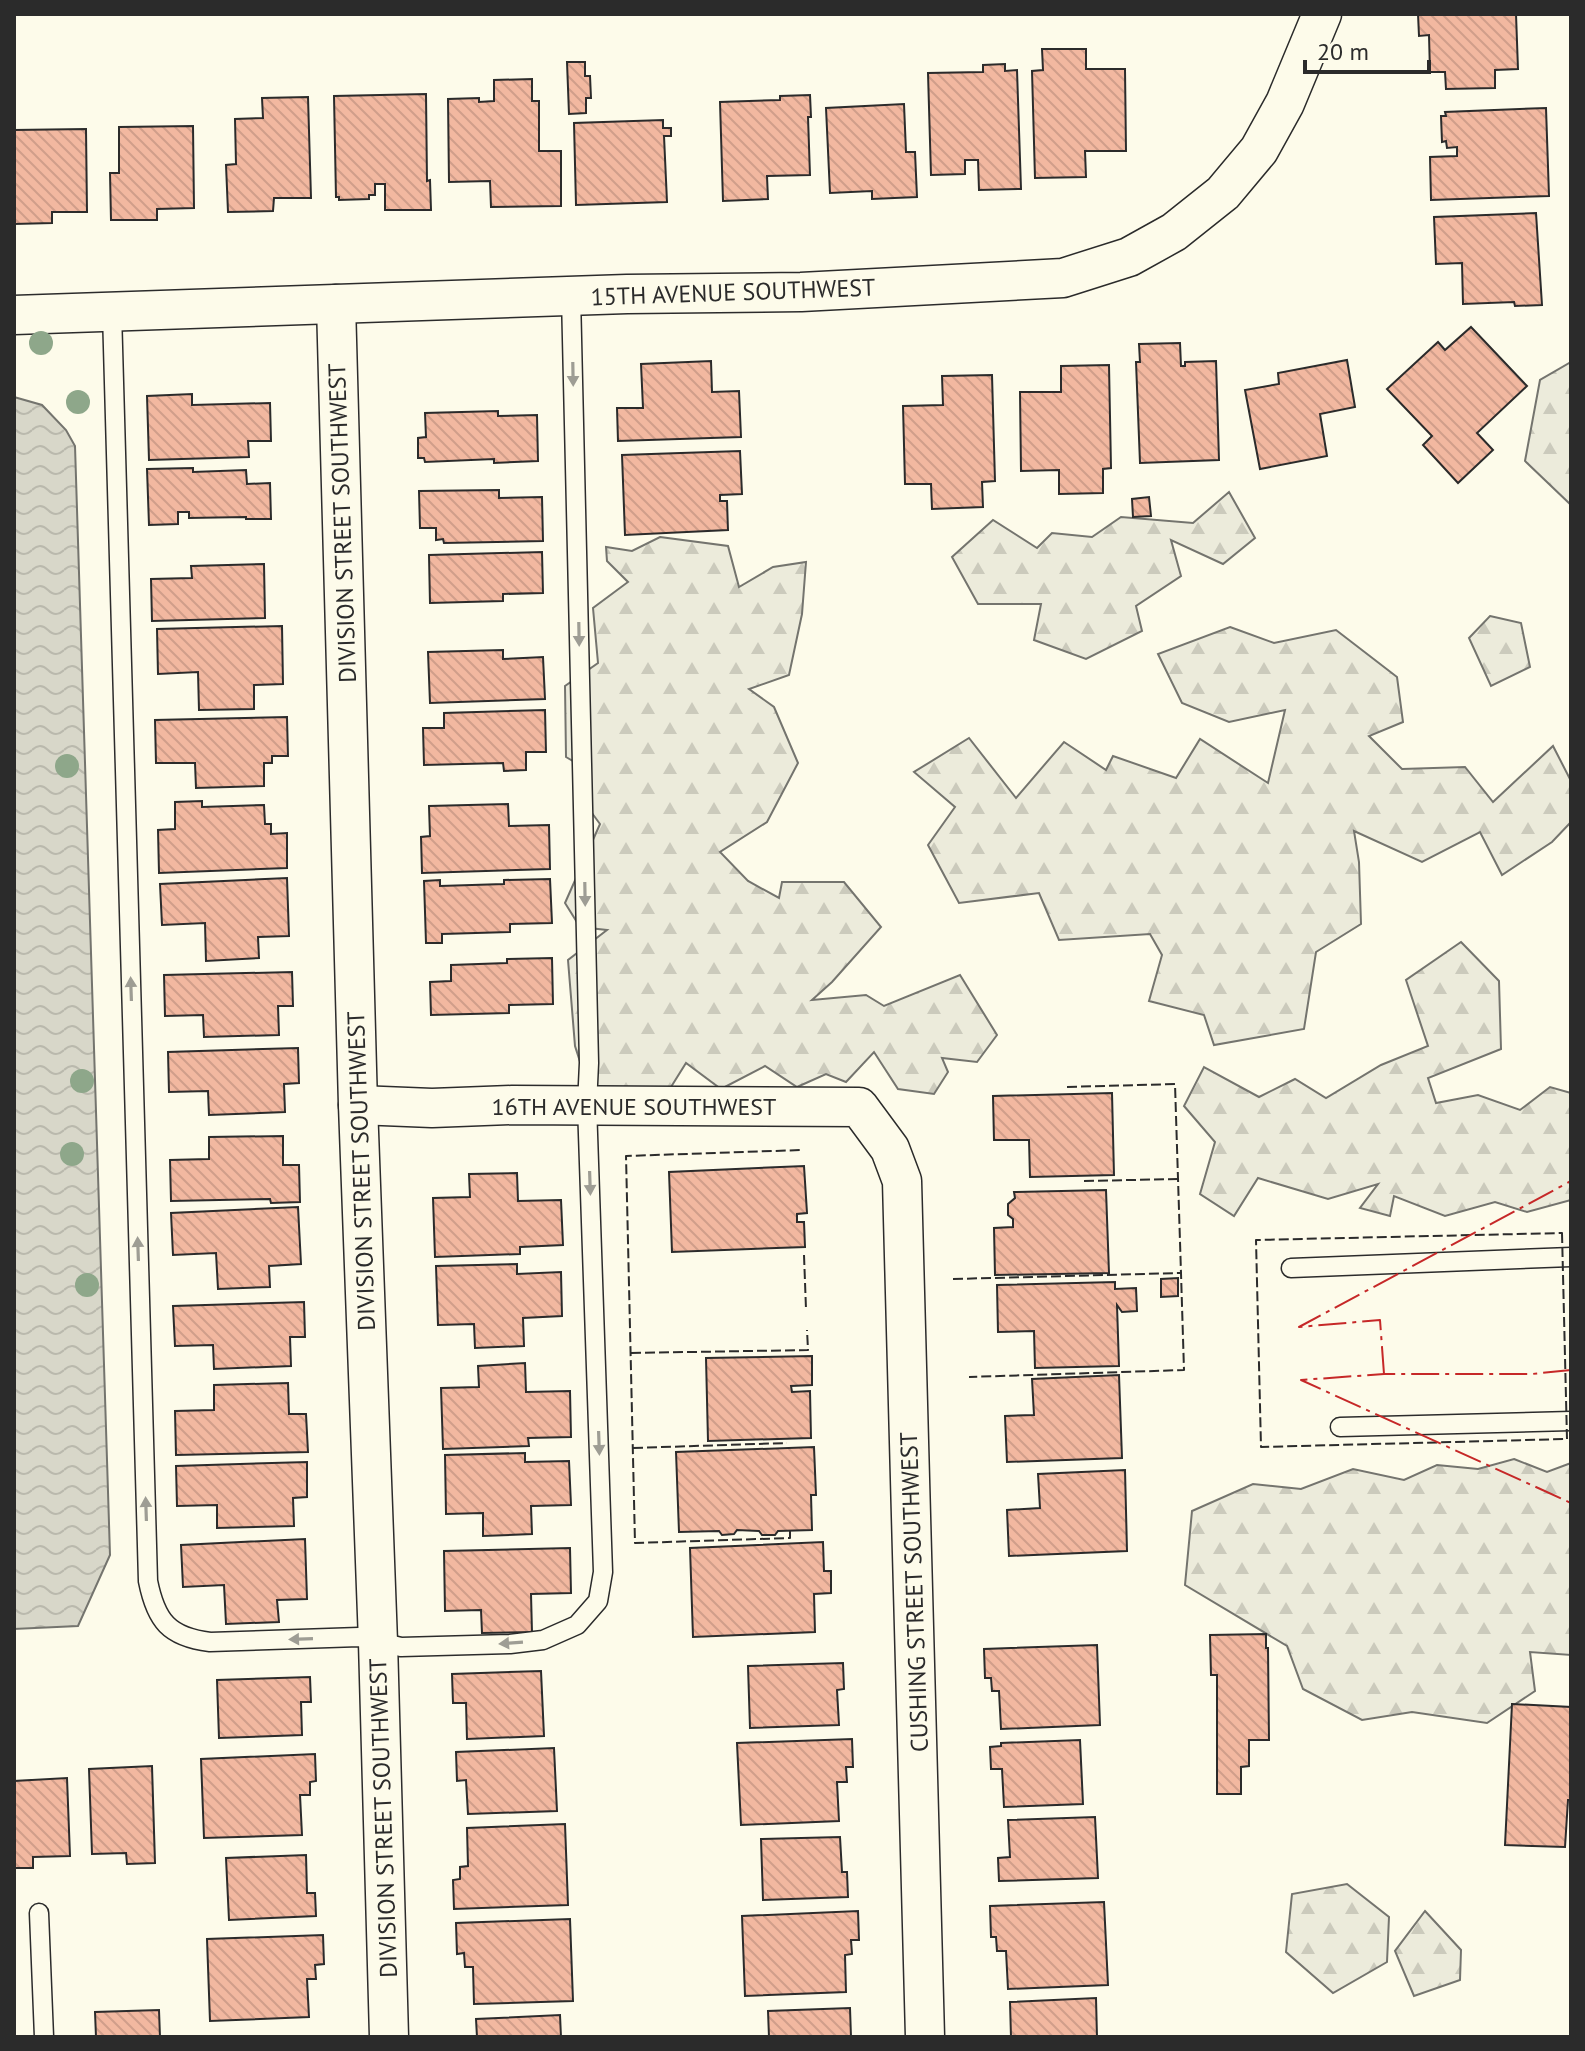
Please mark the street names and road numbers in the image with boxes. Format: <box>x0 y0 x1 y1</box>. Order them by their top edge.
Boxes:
street label: 15TH AVENUE SOUTHWEST <box>590 272 876 312</box>
street label: DIVISION STREET SOUTHWEST <box>321 363 363 683</box>
street label: DIVISION STREET SOUTHWEST <box>340 1011 382 1331</box>
street label: 16TH AVENUE SOUTHWEST <box>492 1091 776 1122</box>
street label: CUSHING STREET SOUTHWEST <box>893 1431 935 1753</box>
street label: DIVISION STREET SOUTHWEST <box>362 1658 404 1978</box>

